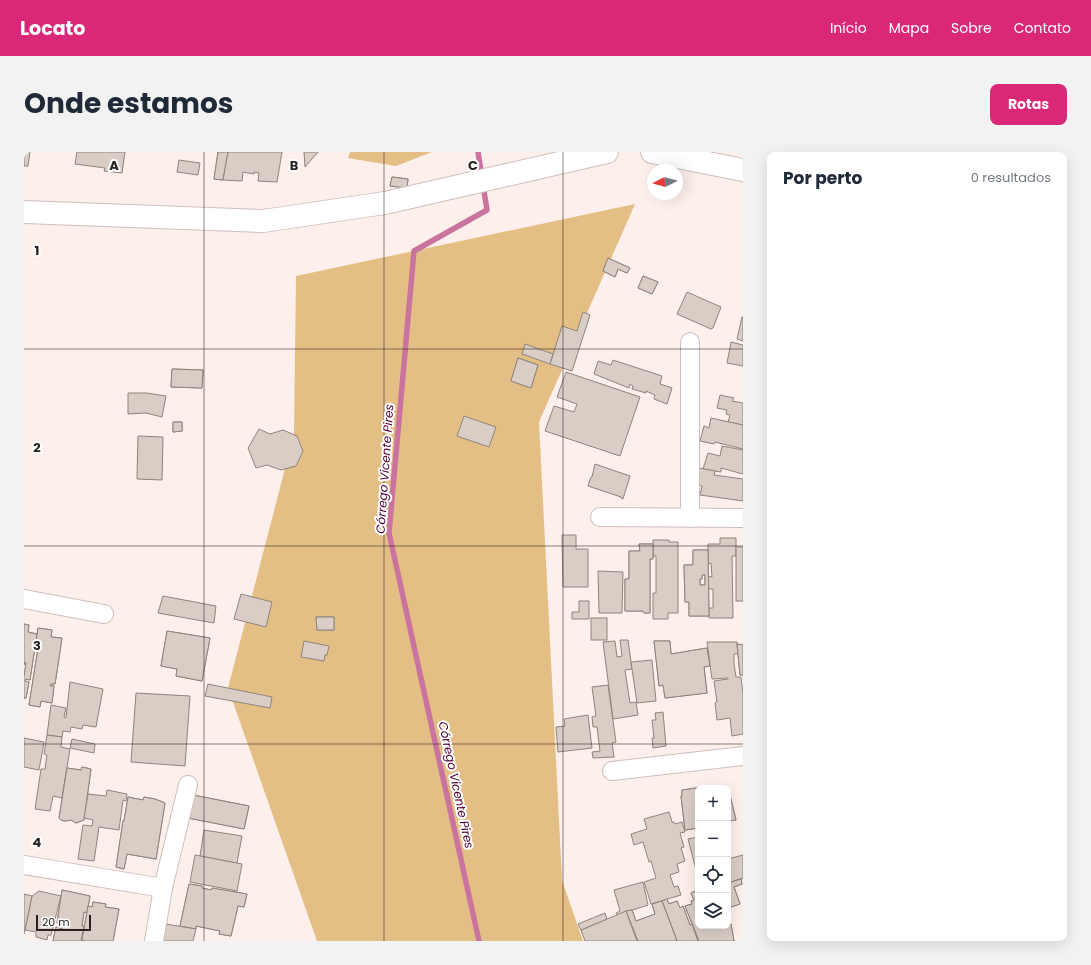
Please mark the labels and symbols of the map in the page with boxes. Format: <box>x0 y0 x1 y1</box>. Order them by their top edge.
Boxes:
text: A <box>109 156 119 175</box>
text: B <box>290 156 299 175</box>
text: C <box>468 156 478 175</box>
north arrow <box>647 164 683 200</box>
text: 1 <box>35 241 39 260</box>
water label: Córrego Vicente Pires <box>372 404 398 534</box>
text: 2 <box>33 438 41 457</box>
text: 3 <box>33 636 41 655</box>
water label: Córrego Vicente Pires <box>435 720 478 850</box>
text: 4 <box>33 833 42 852</box>
scale bar <box>36 913 91 932</box>

